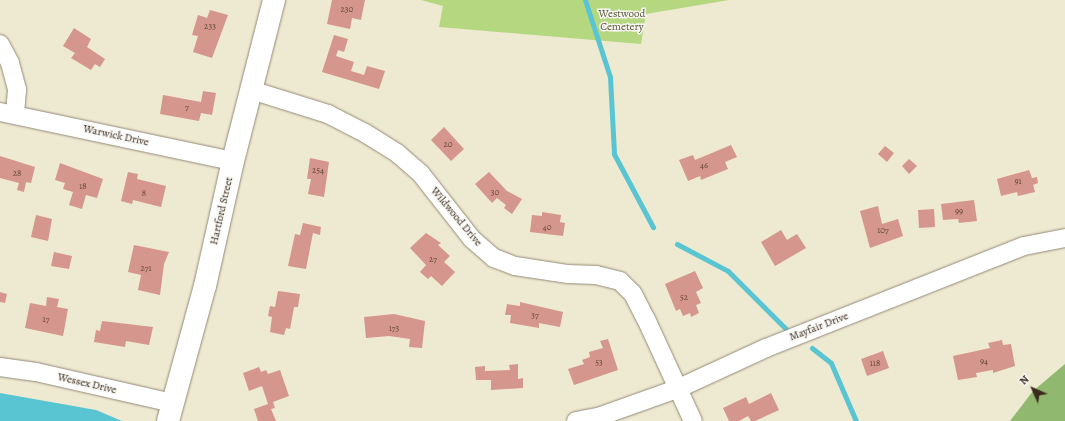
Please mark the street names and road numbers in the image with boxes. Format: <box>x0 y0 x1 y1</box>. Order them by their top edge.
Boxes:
street label: Warwick Drive <box>82 123 150 149</box>
street label: Hartford Street <box>208 176 236 246</box>
street label: Wildwood Drive <box>428 185 484 249</box>
street label: Mayfair Drive <box>788 310 850 344</box>
street label: Wessex Drive <box>56 371 118 397</box>

